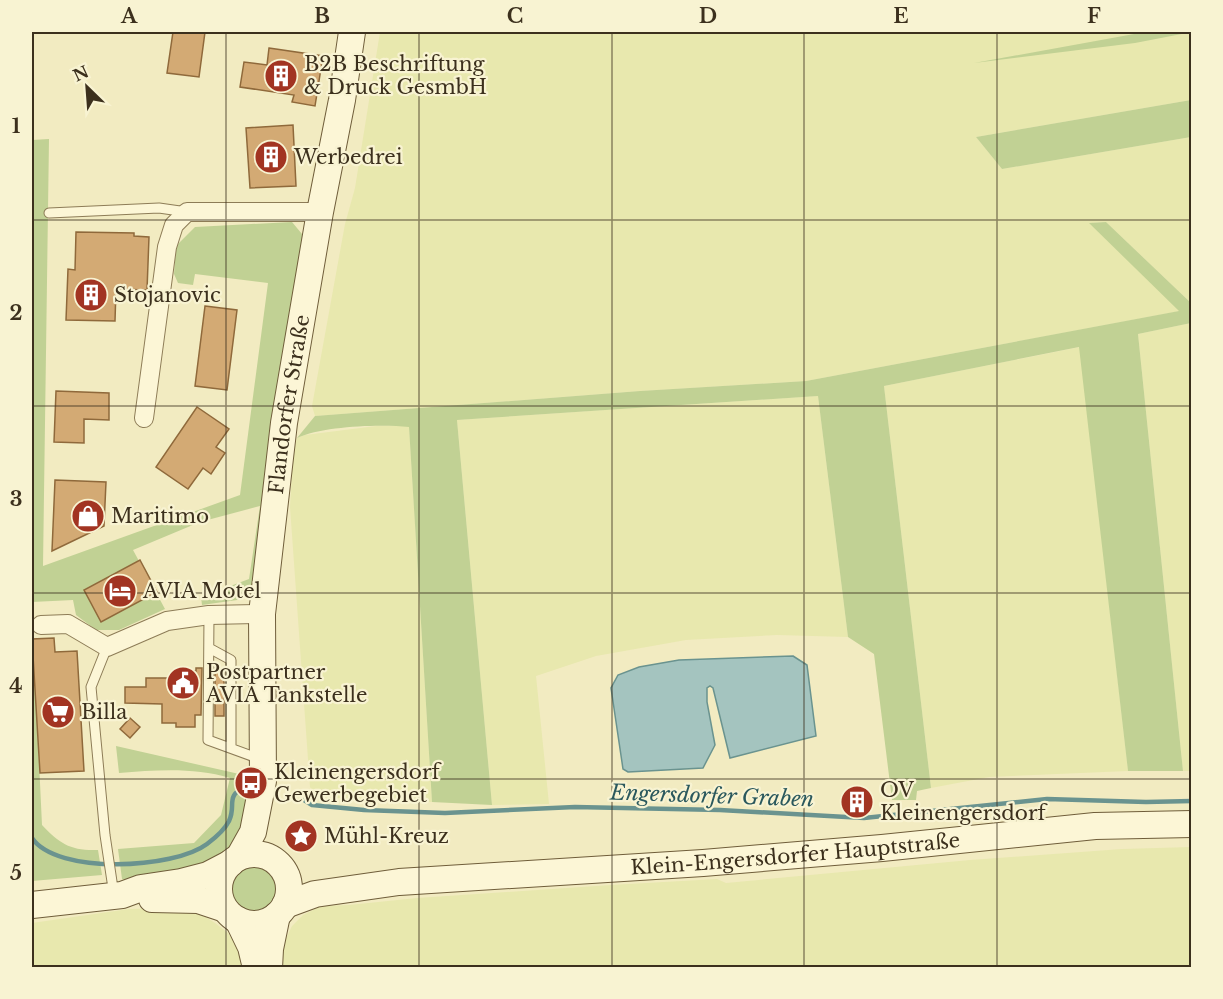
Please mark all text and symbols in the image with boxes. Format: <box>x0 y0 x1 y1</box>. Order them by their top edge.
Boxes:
text: A <box>120 4 138 28</box>
text: B <box>314 4 330 28</box>
text: C <box>507 4 523 28</box>
text: D <box>699 4 717 28</box>
text: E <box>893 4 909 28</box>
text: F <box>1087 4 1101 28</box>
place label: B2B Beschriftung & Druck GesmbH <box>304 52 487 99</box>
north arrow <box>57 57 117 117</box>
building icon: B2B Beschriftung & Druck GesmbH <box>263 58 299 94</box>
text: N <box>70 61 92 86</box>
text: 1 <box>12 114 21 138</box>
building icon: Werbedrei <box>253 139 289 175</box>
place label: Werbedrei <box>293 145 403 169</box>
building icon: Stojanovic <box>73 277 109 313</box>
place label: Stojanovic <box>114 283 221 307</box>
text: 2 <box>9 301 23 325</box>
street label: Flandorfer Straße <box>264 313 314 495</box>
text: 3 <box>10 487 22 511</box>
shop icon: Maritimo <box>70 498 106 534</box>
place label: Maritimo <box>111 504 209 528</box>
hotel icon: AVIA Motel <box>102 573 138 609</box>
place label: AVIA Motel <box>142 579 261 603</box>
place label: Postpartner AVIA Tankstelle <box>205 660 367 707</box>
public building icon: Postpartner AVIA Tankstelle <box>165 665 201 701</box>
text: 4 <box>9 674 23 698</box>
supermarket icon: Billa <box>40 694 76 730</box>
place label: Billa <box>81 700 128 724</box>
place label: Kleinengersdorf Gewerbegebiet <box>274 760 442 807</box>
bus stop icon: Kleinengersdorf Gewerbegebiet <box>233 765 269 801</box>
place label: OV Kleinengersdorf <box>880 778 1048 825</box>
water label: Engersdorfer Graben <box>609 779 814 813</box>
building icon: OV Kleinengersdorf <box>839 784 875 820</box>
place icon: Mühl-Kreuz <box>283 818 319 854</box>
place label: Mühl-Kreuz <box>324 824 449 848</box>
street label: Klein-Engersdorfer Hauptstraße <box>630 828 961 880</box>
text: 5 <box>10 861 22 885</box>

